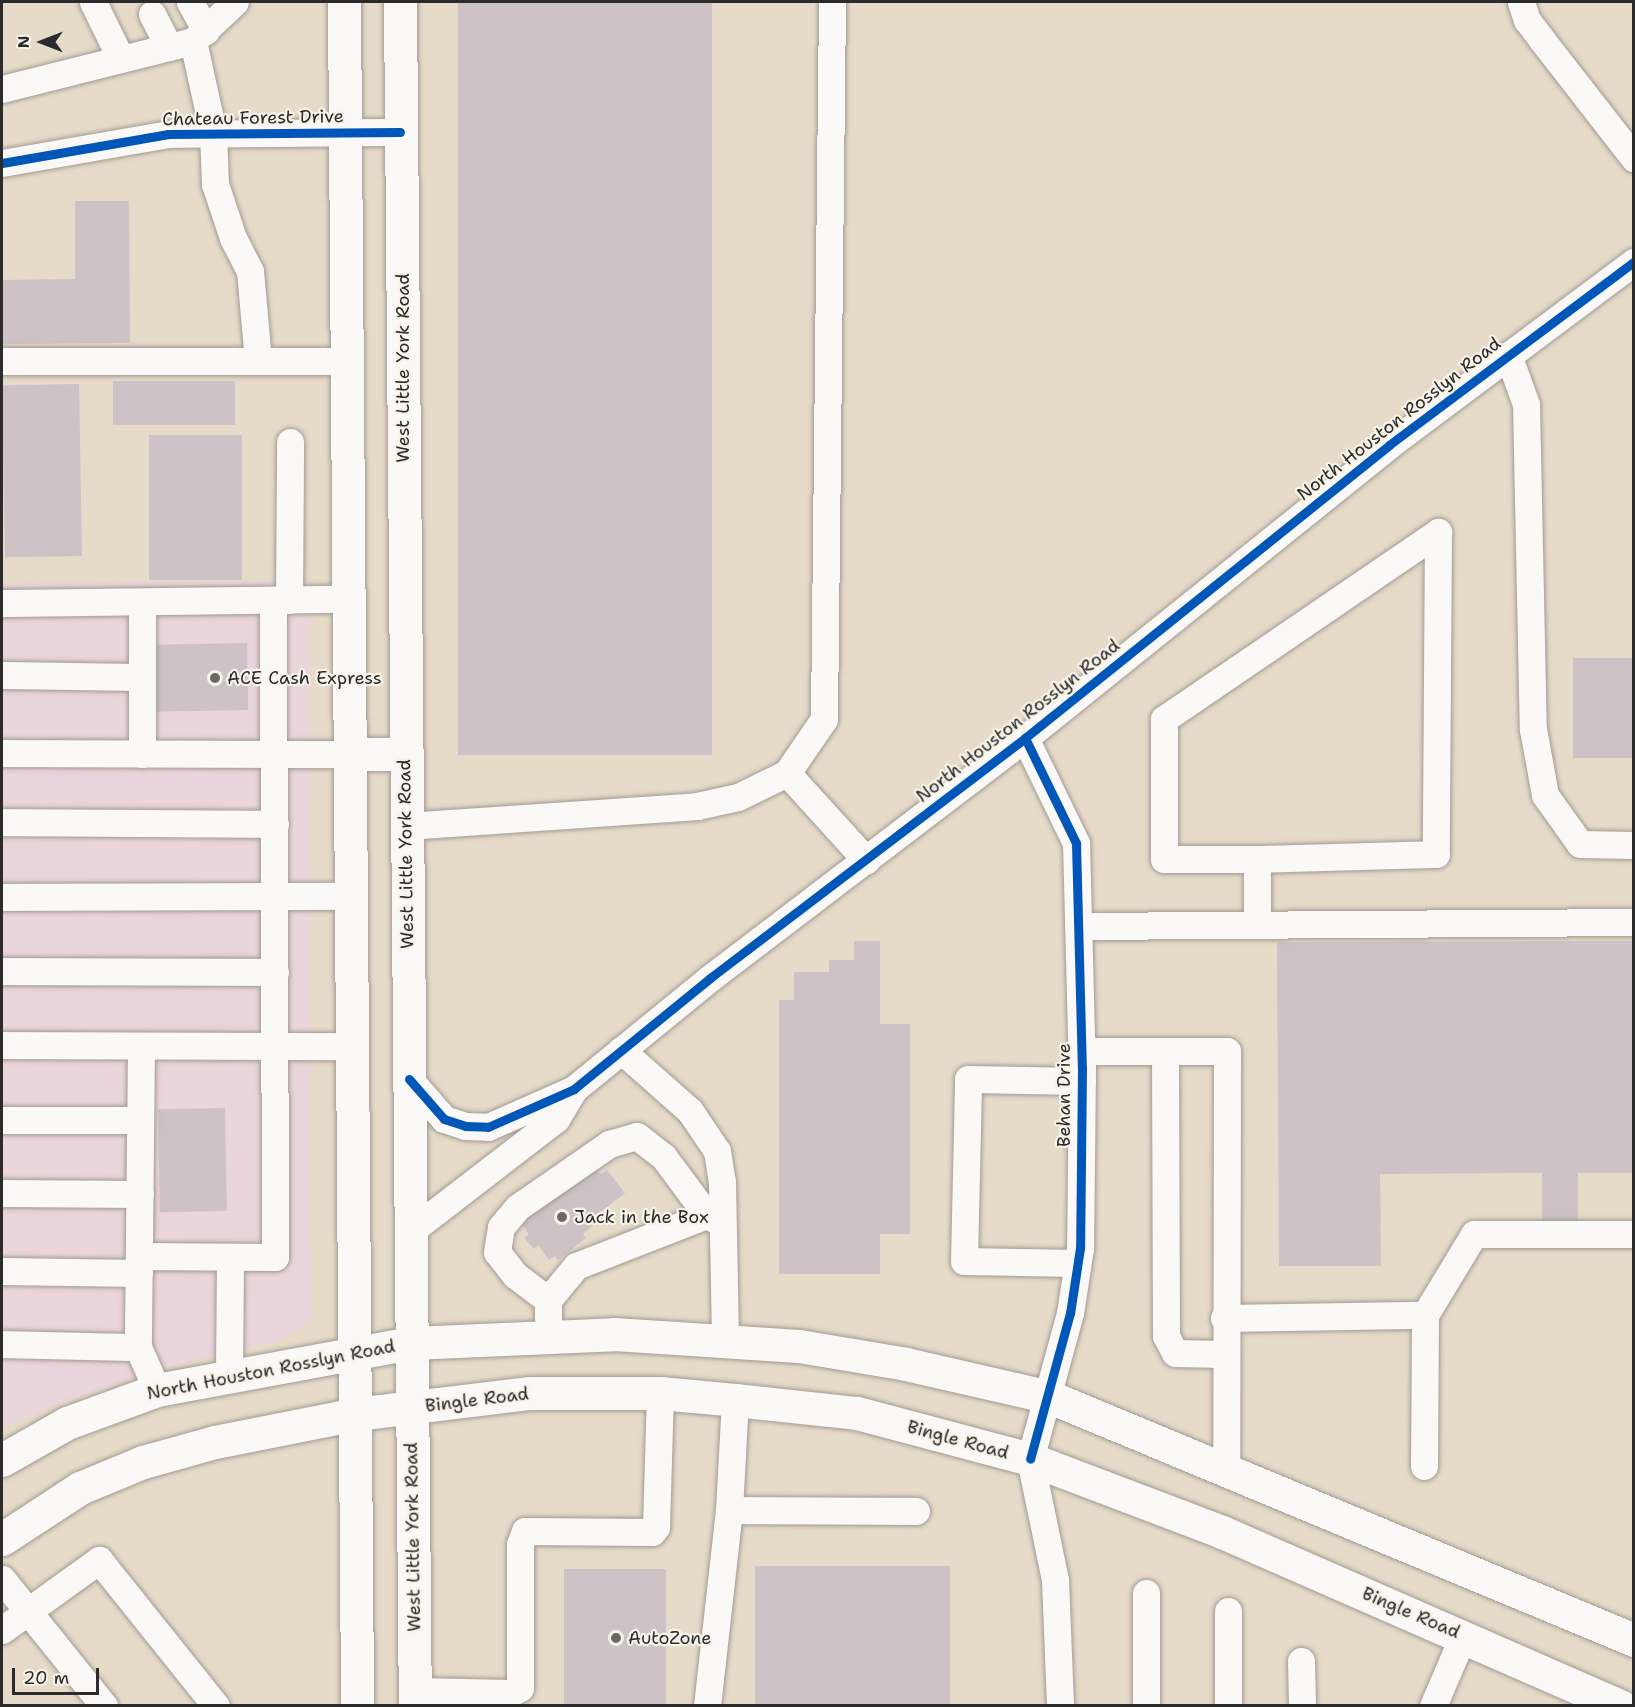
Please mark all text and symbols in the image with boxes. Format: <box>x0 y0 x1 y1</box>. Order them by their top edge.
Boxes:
north arrow <box>12 12 72 72</box>
text: N <box>13 36 34 48</box>
street label: Chateau Forest Drive <box>162 106 344 130</box>
street label: West Little York Road <box>392 273 414 463</box>
street label: North Houston Rosslyn Road <box>1293 333 1505 505</box>
street label: North Houston Rosslyn Road <box>912 635 1124 807</box>
place label: ACE Cash Express <box>227 667 382 689</box>
marker: ACE Cash Express <box>208 671 222 685</box>
street label: West Little York Road <box>394 759 418 949</box>
street label: Behan Drive <box>1053 1043 1075 1147</box>
place label: Jack in the Box <box>574 1206 709 1228</box>
marker: Jack in the Box <box>555 1210 569 1224</box>
street label: North Houston Rosslyn Road <box>145 1335 397 1405</box>
street label: Bingle Road <box>424 1383 530 1417</box>
street label: Bingle Road <box>905 1416 1011 1464</box>
street label: West Little York Road <box>401 1442 425 1632</box>
street label: Bingle Road <box>1359 1583 1463 1643</box>
place label: AutoZone <box>628 1627 711 1649</box>
marker: AutoZone <box>609 1631 623 1645</box>
scale bar <box>15 1656 102 1694</box>
text: 20 m <box>23 1666 69 1690</box>

